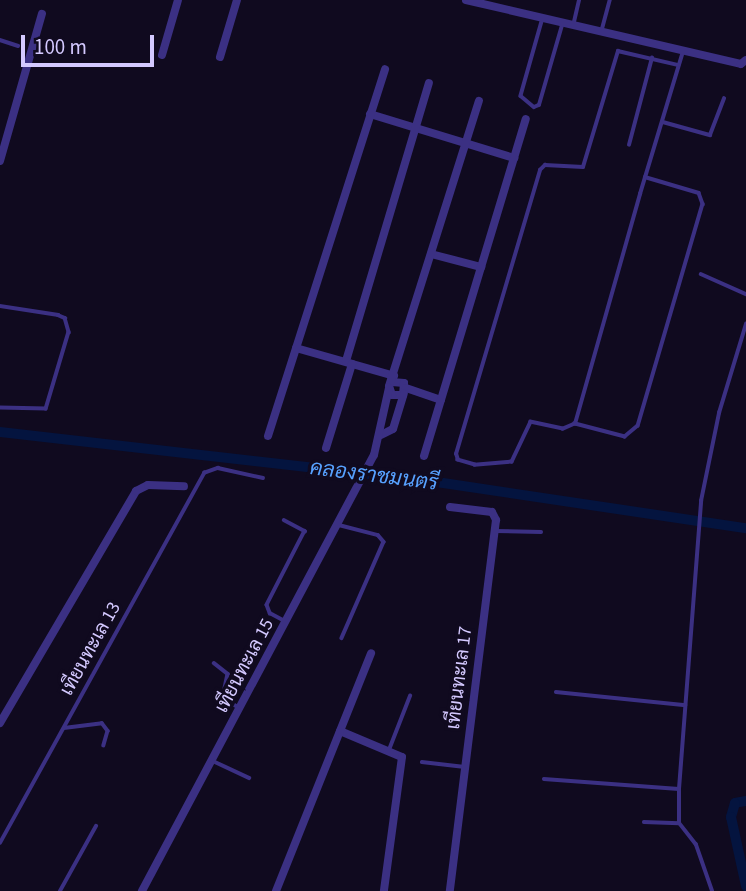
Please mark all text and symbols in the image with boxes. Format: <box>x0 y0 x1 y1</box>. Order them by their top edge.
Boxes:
scale bar <box>24 21 158 65</box>
text: 100 m <box>34 32 87 62</box>
water label: คลองราชมนตรี <box>308 455 440 495</box>
street label: เทียนทะเล 13 <box>56 598 126 700</box>
street label: เทียนทะเล 15 <box>211 615 279 717</box>
street label: เทียนทะเล 17 <box>442 625 478 731</box>

